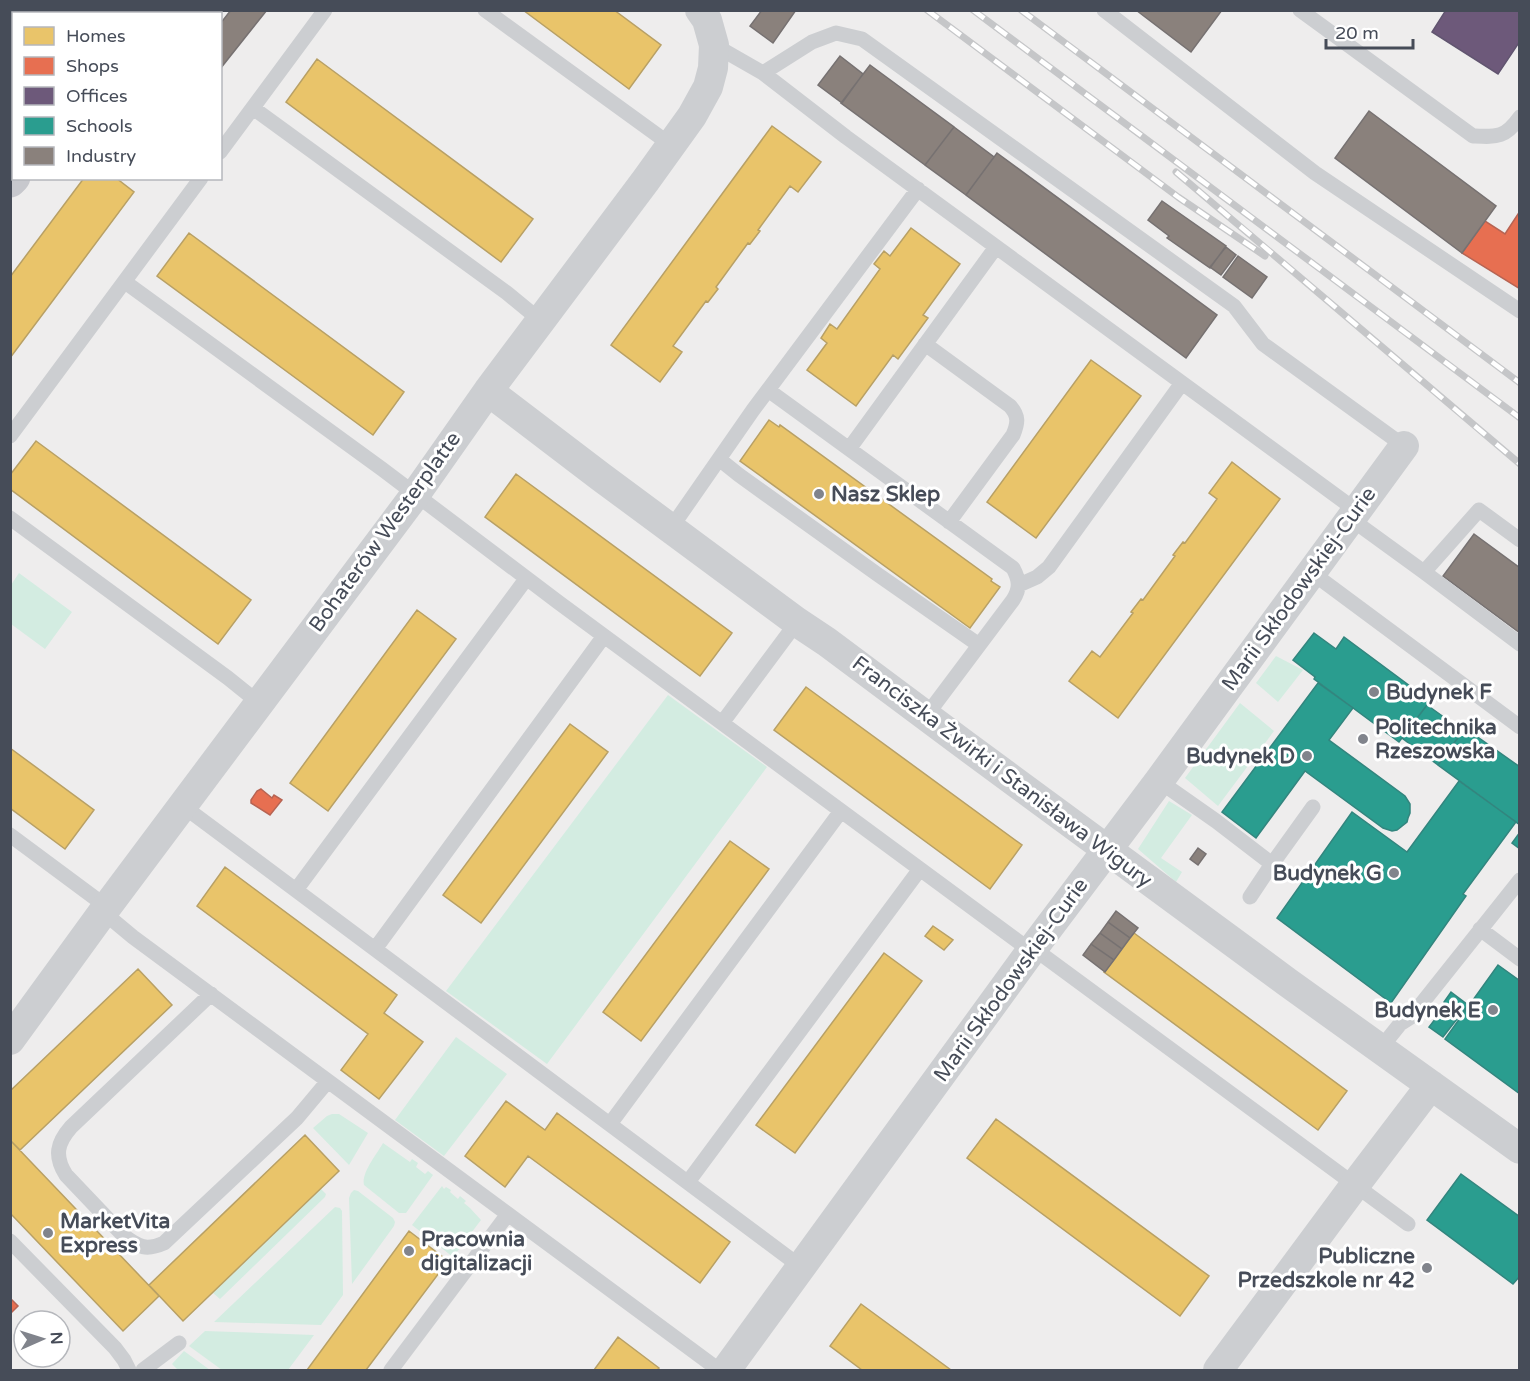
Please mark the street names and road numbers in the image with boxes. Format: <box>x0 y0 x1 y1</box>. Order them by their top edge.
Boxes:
street label: Bohaterów Westerplatte <box>304 427 466 637</box>
street label: Marii Skłodowskiej-Curie <box>1217 482 1381 696</box>
street label: Franciszka Żwirki i Stanisława Wigury <box>847 651 1157 893</box>
street label: Marii Skłodowskiej-Curie <box>929 873 1093 1087</box>

